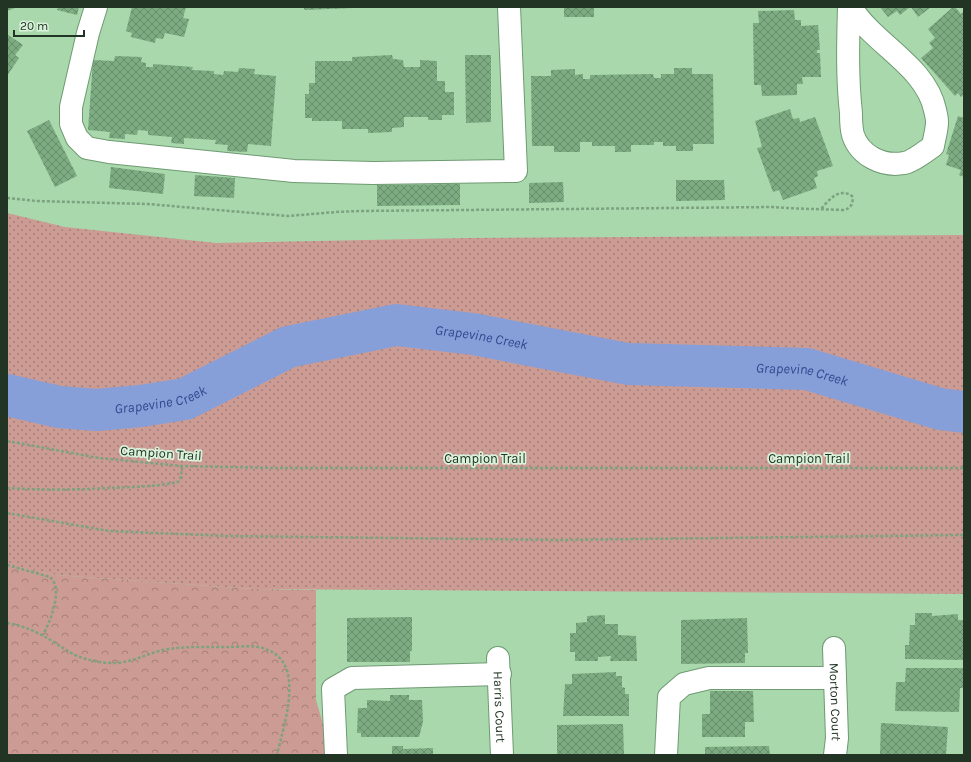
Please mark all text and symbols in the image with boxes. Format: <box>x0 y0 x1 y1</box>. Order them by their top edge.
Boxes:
scale bar <box>14 12 84 38</box>
text: 20 m <box>20 19 48 33</box>
water label: Grapevine Creek <box>434 321 530 353</box>
water label: Grapevine Creek <box>756 359 851 390</box>
water label: Grapevine Creek <box>114 381 210 417</box>
street label: Campion Trail <box>120 443 202 463</box>
street label: Campion Trail <box>444 451 526 466</box>
street label: Campion Trail <box>768 451 850 466</box>
street label: Morton Court <box>827 663 845 742</box>
street label: Harris Court <box>491 671 509 743</box>

